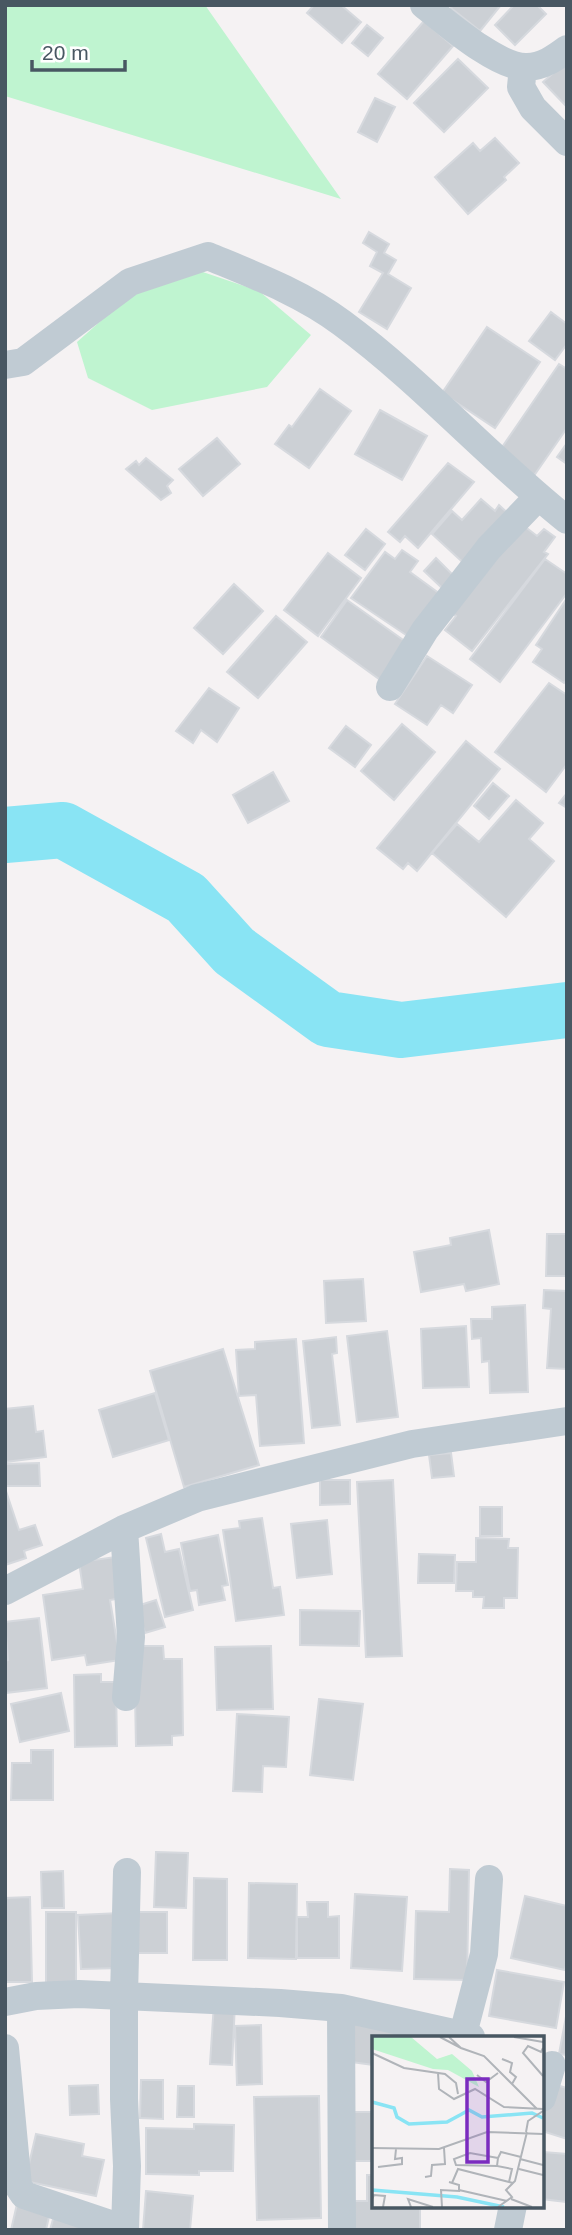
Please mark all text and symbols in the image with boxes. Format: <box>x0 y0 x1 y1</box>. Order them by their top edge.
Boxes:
scale bar <box>32 28 124 72</box>
text: 20 m <box>42 41 89 64</box>
inset map <box>372 2036 544 2207</box>

